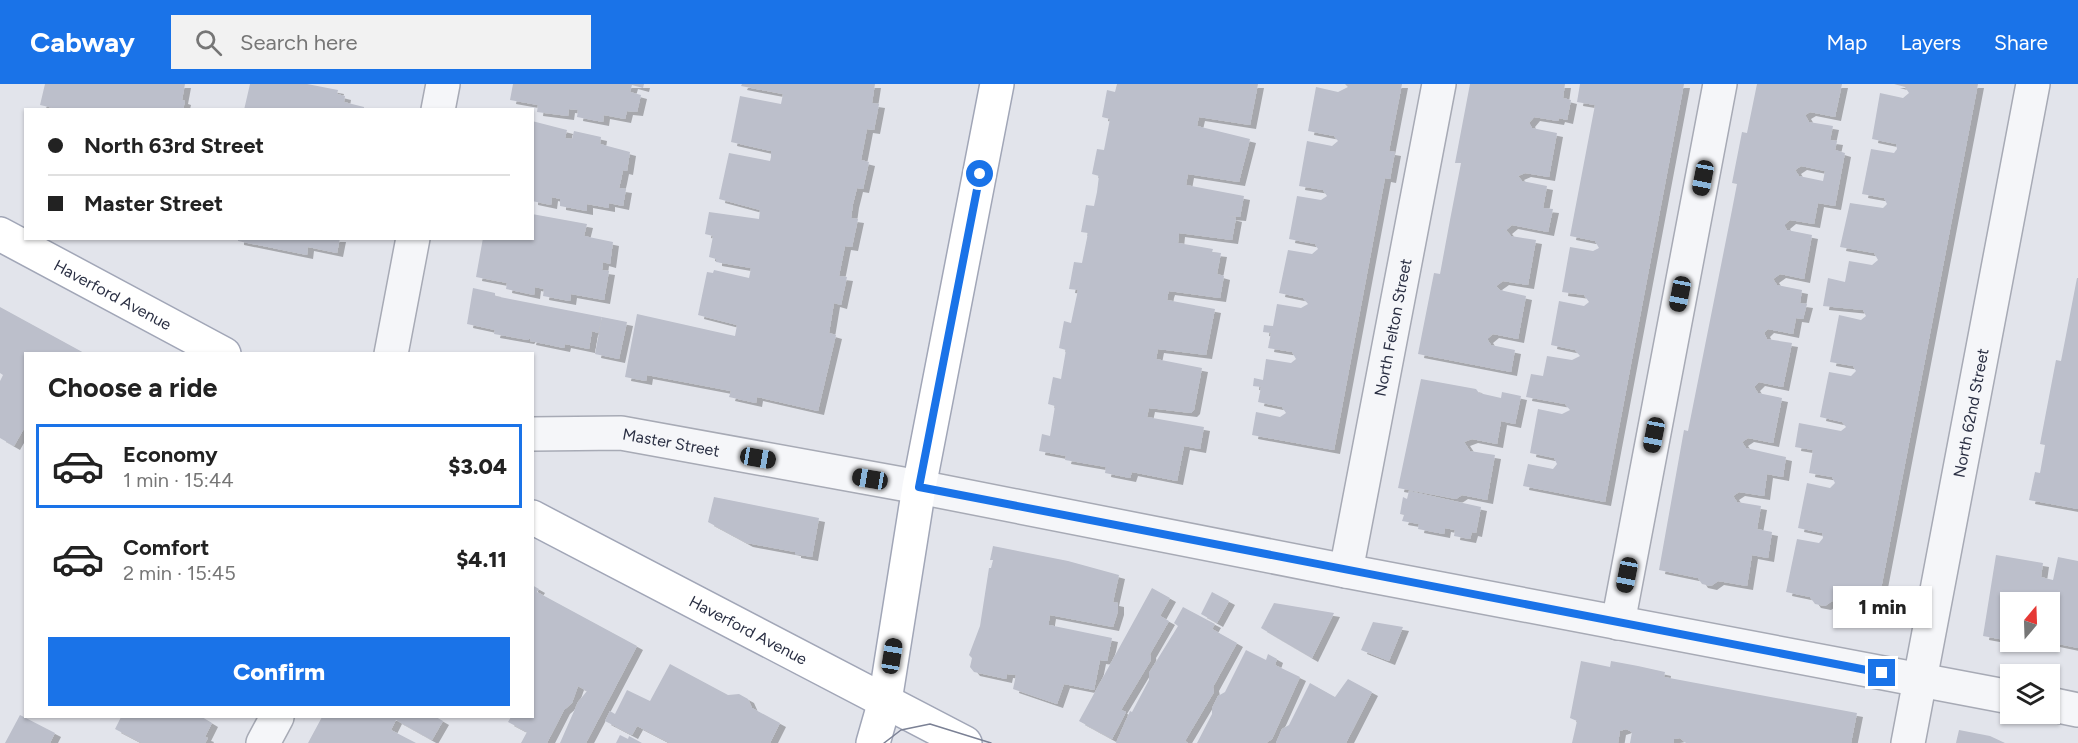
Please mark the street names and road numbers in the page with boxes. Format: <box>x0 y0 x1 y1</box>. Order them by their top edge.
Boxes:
street label: Haverford Avenue <box>51 256 175 334</box>
street label: North Felton Street <box>1371 257 1415 398</box>
street label: North 62nd Street <box>1950 347 1993 479</box>
street label: Master Street <box>621 424 721 461</box>
street label: Haverford Avenue <box>686 592 811 669</box>

